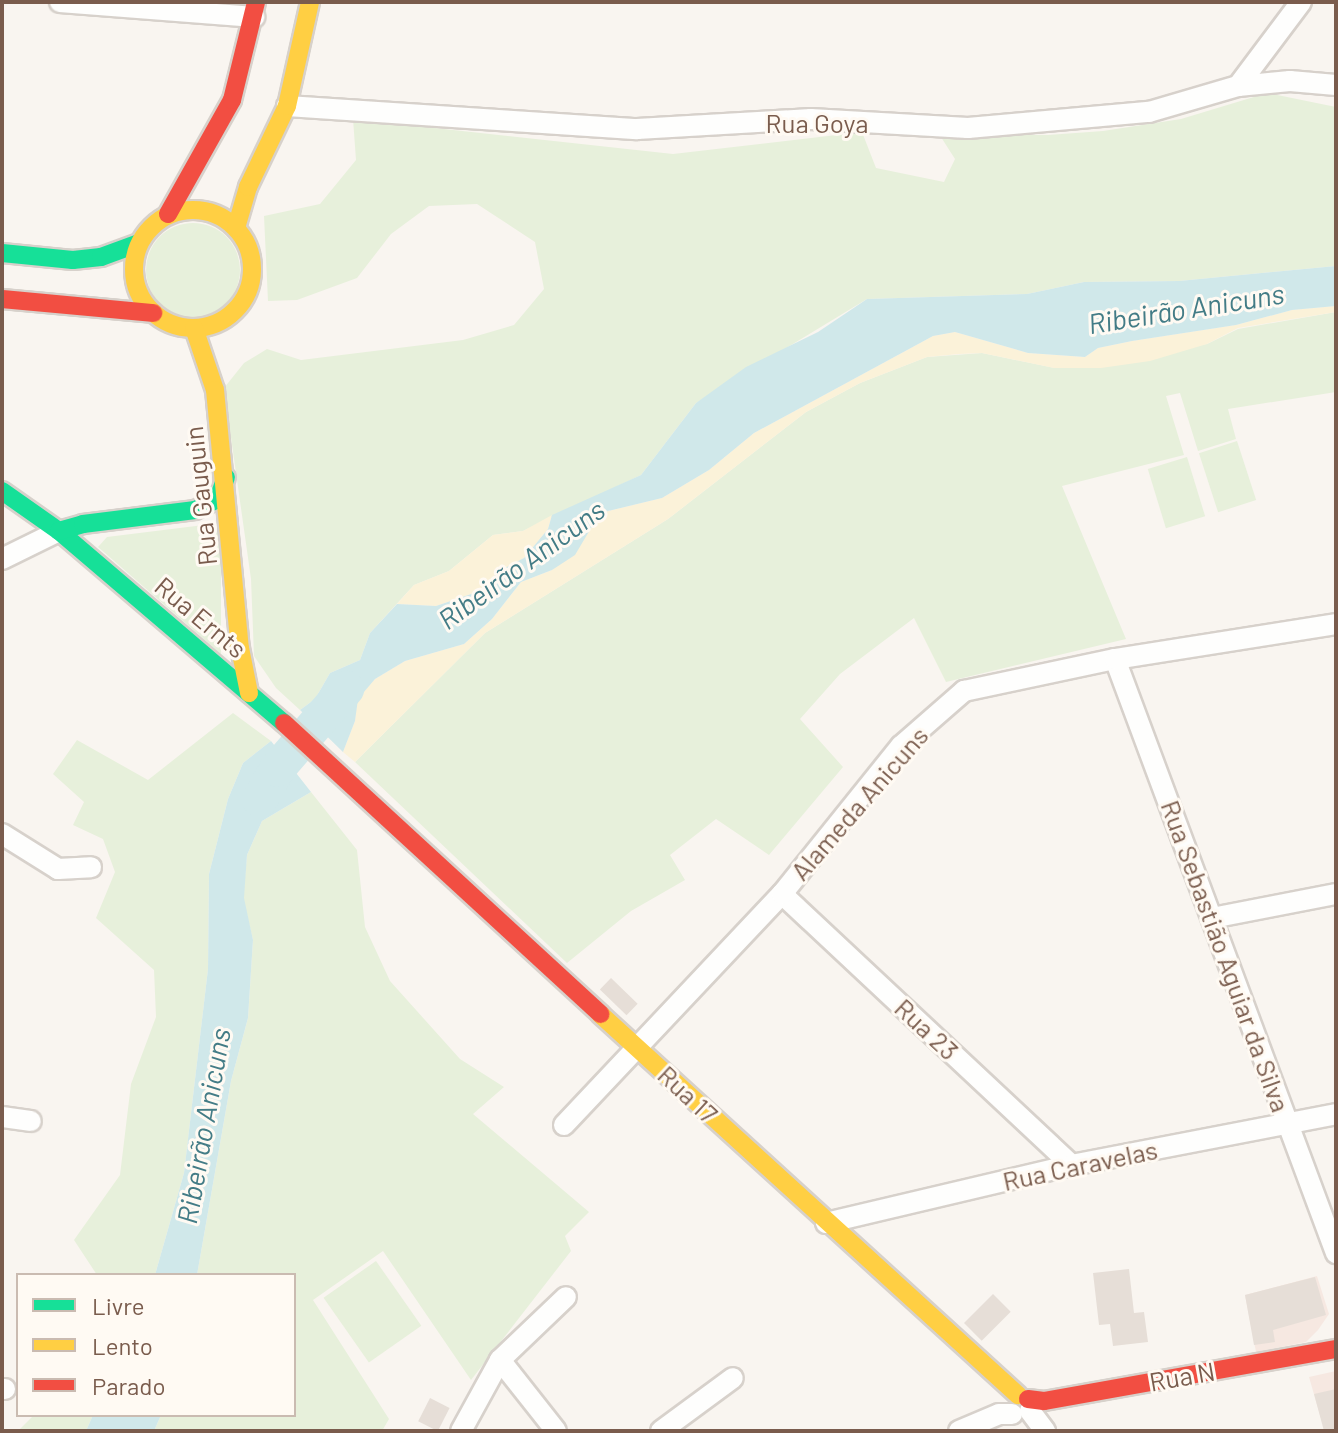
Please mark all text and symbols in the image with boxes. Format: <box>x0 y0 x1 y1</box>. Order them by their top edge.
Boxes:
street label: Rua Goya <box>766 107 868 139</box>
water label: Ribeirão Anicuns <box>1086 276 1286 340</box>
street label: Rua Gauguin <box>177 425 223 567</box>
water label: Ribeirão Anicuns <box>431 492 611 636</box>
street label: Rua Ernts <box>149 570 253 664</box>
street label: Alameda Anicuns <box>784 720 934 886</box>
street label: Rua Sebastião Aguiar da Silva <box>1155 796 1297 1116</box>
street label: Rua 23 <box>889 992 965 1066</box>
water label: Ribeirão Anicuns <box>169 1026 237 1226</box>
street label: Rua 17 <box>652 1059 724 1129</box>
street label: Rua Caravelas <box>1000 1133 1160 1197</box>
legend <box>16 1273 296 1417</box>
text: Livre <box>92 1291 145 1320</box>
text: Lento <box>92 1331 153 1360</box>
street label: Rua N <box>1147 1355 1217 1397</box>
text: Parado <box>92 1371 166 1400</box>

